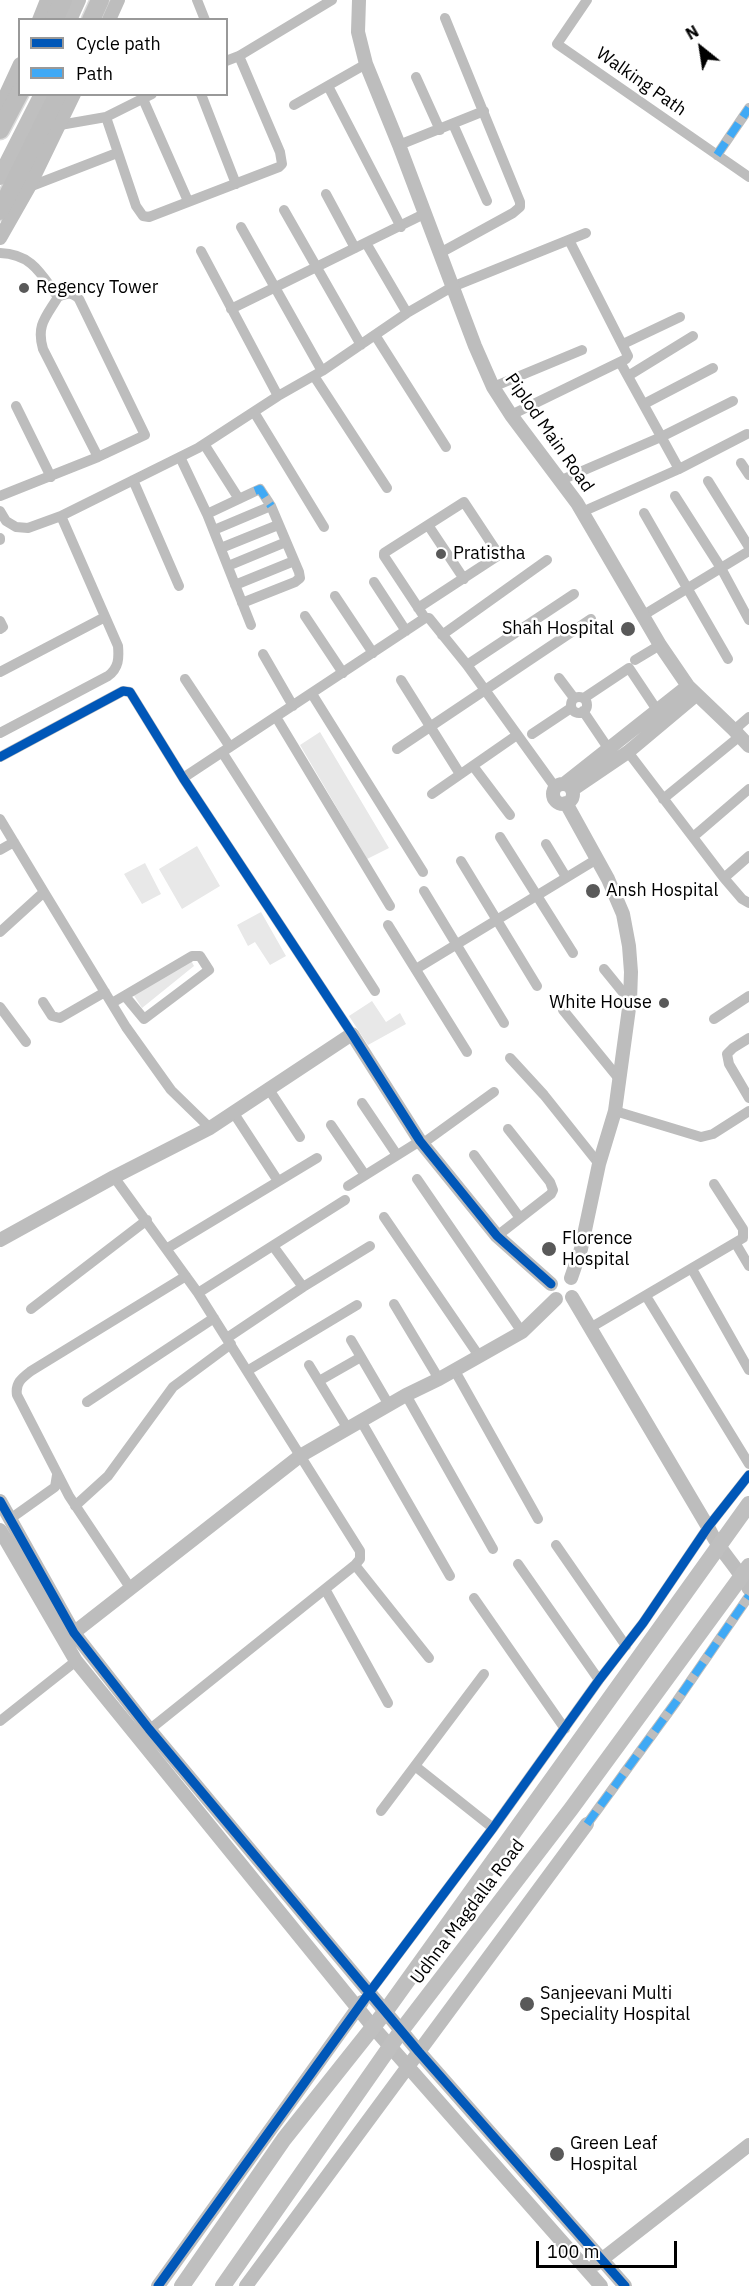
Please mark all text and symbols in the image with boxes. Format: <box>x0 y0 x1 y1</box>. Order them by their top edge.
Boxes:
legend <box>18 18 228 96</box>
north arrow <box>671 18 731 78</box>
text: N <box>682 21 702 44</box>
text: Cycle path <box>76 32 161 55</box>
street label: Walking Path <box>592 43 690 121</box>
text: Path <box>76 62 113 85</box>
place label: Regency Tower <box>36 277 158 299</box>
marker: Regency Tower <box>17 281 31 295</box>
street label: Piplod Main Road <box>500 369 598 497</box>
place label: Pratistha <box>453 543 525 565</box>
marker: Pratistha <box>434 547 448 561</box>
place label: Shah Hospital <box>502 618 614 640</box>
marker: Shah Hospital <box>619 620 637 638</box>
place label: Ansh Hospital <box>606 880 718 902</box>
marker: Ansh Hospital <box>584 882 602 900</box>
place label: White House <box>549 992 652 1014</box>
marker: White House <box>657 996 671 1010</box>
place label: Florence Hospital <box>562 1228 632 1270</box>
marker: Florence Hospital <box>540 1240 558 1258</box>
street label: Udhna Magdalla Road <box>407 1835 529 1989</box>
place label: Sanjeevani Multi Speciality Hospital <box>540 1983 690 2026</box>
marker: Sanjeevani Multi Speciality Hospital <box>518 1995 536 2013</box>
place label: Green Leaf Hospital <box>570 2133 657 2176</box>
marker: Green Leaf Hospital <box>548 2145 566 2163</box>
scale bar <box>539 2229 680 2267</box>
text: 100 m <box>547 2240 599 2263</box>

